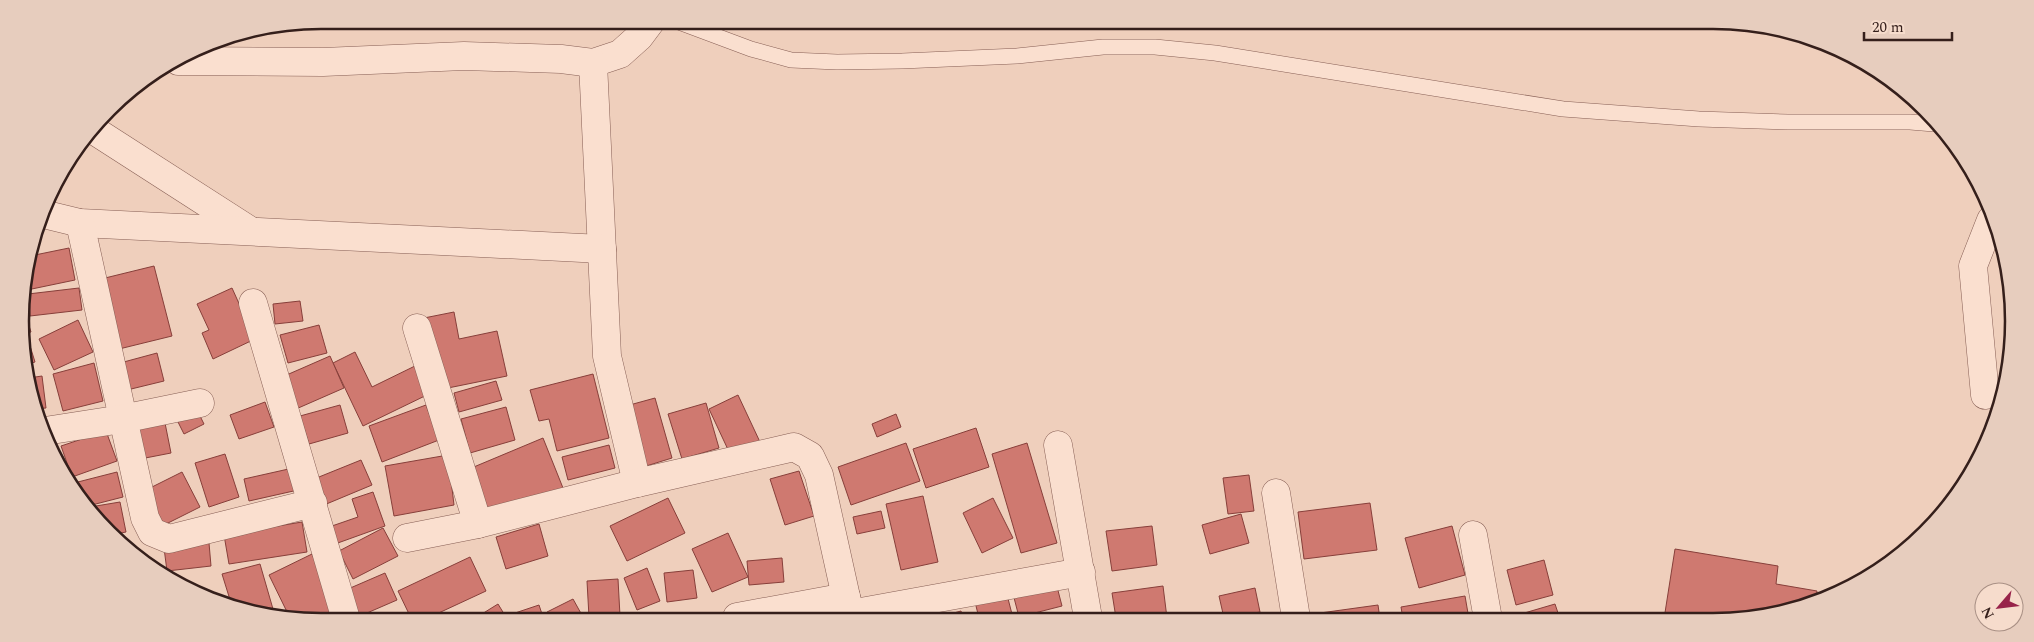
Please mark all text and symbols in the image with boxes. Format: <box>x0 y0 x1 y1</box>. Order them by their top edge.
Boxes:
scale bar <box>1864 10 1952 42</box>
text: 20 m <box>1872 16 1904 39</box>
north arrow <box>1974 582 2024 632</box>
text: N <box>1976 603 2000 623</box>

